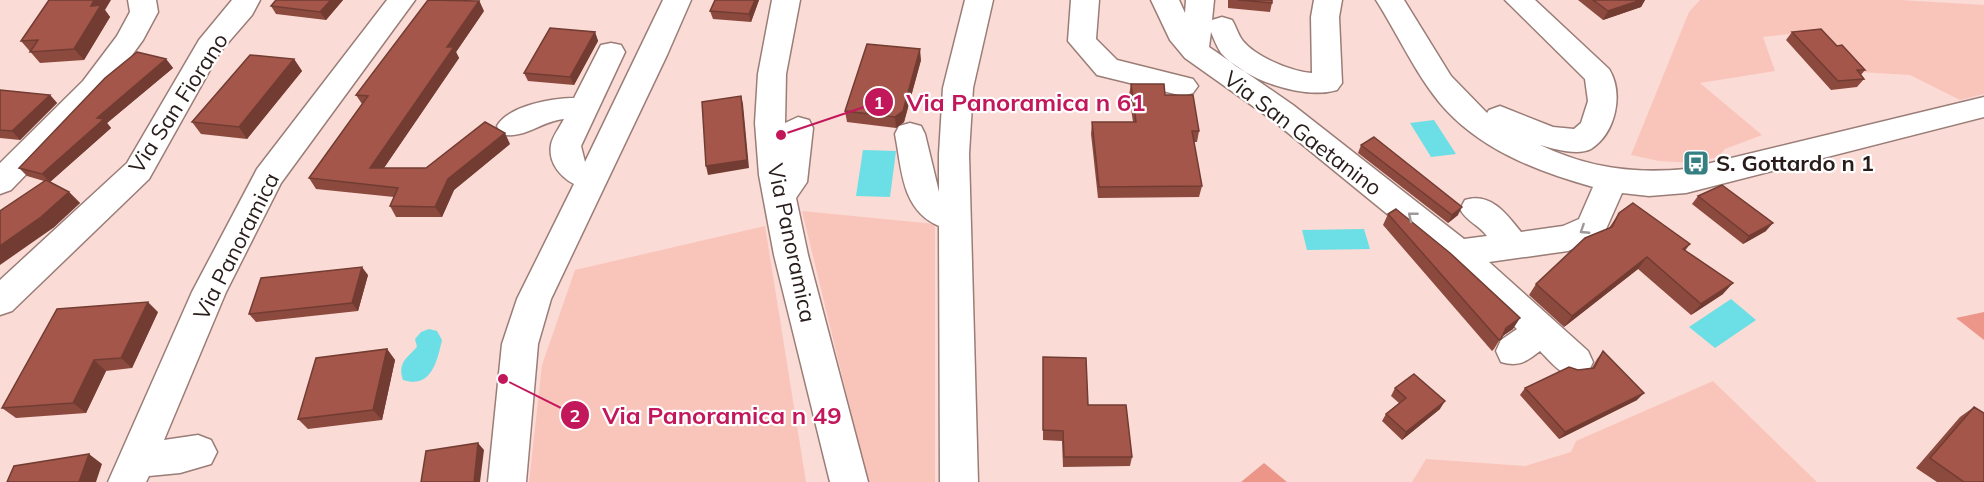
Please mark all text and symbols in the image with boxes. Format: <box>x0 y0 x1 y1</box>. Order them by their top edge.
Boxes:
street label: Via San Fiorano <box>122 28 234 178</box>
street label: Via San Gaetanino <box>1218 64 1388 202</box>
callout: Via Panoramica n 61 <box>864 81 1157 123</box>
text: Via Panoramica n 61 <box>905 87 1146 117</box>
text: 1 <box>874 91 884 114</box>
bus stop icon: S. Gottardo n 1 <box>1681 148 1711 178</box>
place label: S. Gottardo n 1 <box>1716 149 1874 177</box>
street label: Via Panoramica <box>762 161 822 325</box>
street label: Via Panoramica <box>187 168 285 324</box>
one-way arrow <box>1408 213 1419 224</box>
one-way arrow <box>1580 223 1590 235</box>
callout: Via Panoramica n 49 <box>560 394 853 436</box>
text: Via Panoramica n 49 <box>601 400 842 430</box>
text: 2 <box>570 404 580 427</box>

